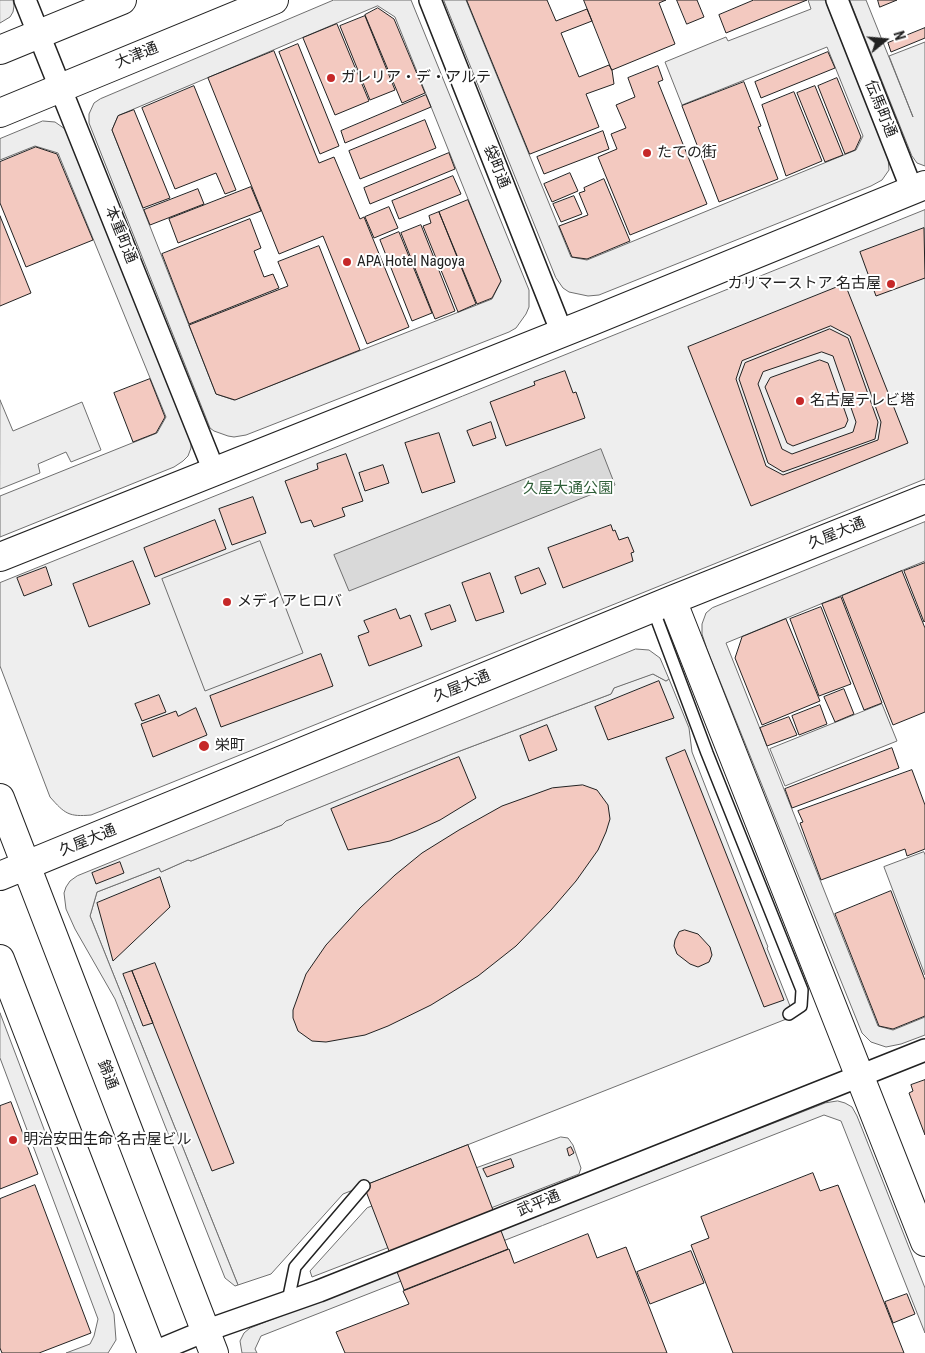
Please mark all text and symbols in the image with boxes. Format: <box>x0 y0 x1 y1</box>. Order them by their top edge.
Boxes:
north arrow <box>860 15 910 65</box>
text: N <box>890 29 908 42</box>
street label: 大津通 <box>113 39 161 73</box>
place label: ガレリア・デ・アルテ <box>341 69 491 87</box>
marker: ガレリア・デ・アルテ <box>325 72 337 84</box>
street label: 伝馬町通 <box>860 78 900 140</box>
street label: 袋町通 <box>479 143 513 191</box>
place label: たての街 <box>657 144 717 162</box>
marker: たての街 <box>641 147 653 159</box>
street label: 本重町通 <box>100 204 140 266</box>
place label: APA Hotel Nagoya <box>357 253 465 271</box>
marker: APA Hotel Nagoya <box>341 256 353 268</box>
place label: カリマーストア 名古屋 <box>728 275 881 293</box>
marker: カリマーストア 名古屋 <box>885 278 897 290</box>
place label: 名古屋テレビ塔 <box>810 392 915 410</box>
marker: 名古屋テレビ塔 <box>794 395 806 407</box>
park label: 久屋大通公園 <box>523 480 613 498</box>
street label: 久屋大通 <box>806 514 868 554</box>
place label: メディアヒロバ <box>237 593 342 611</box>
marker: メディアヒロバ <box>221 596 233 608</box>
street label: 久屋大通 <box>431 667 493 707</box>
place label: 栄町 <box>215 737 245 755</box>
marker: 栄町 <box>197 739 211 753</box>
street label: 久屋大通 <box>57 821 119 861</box>
street label: 錦通 <box>93 1058 121 1092</box>
place label: 明治安田生命 名古屋ビル <box>23 1131 191 1149</box>
marker: 明治安田生命 名古屋ビル <box>7 1134 19 1146</box>
street label: 武平通 <box>515 1187 563 1221</box>

